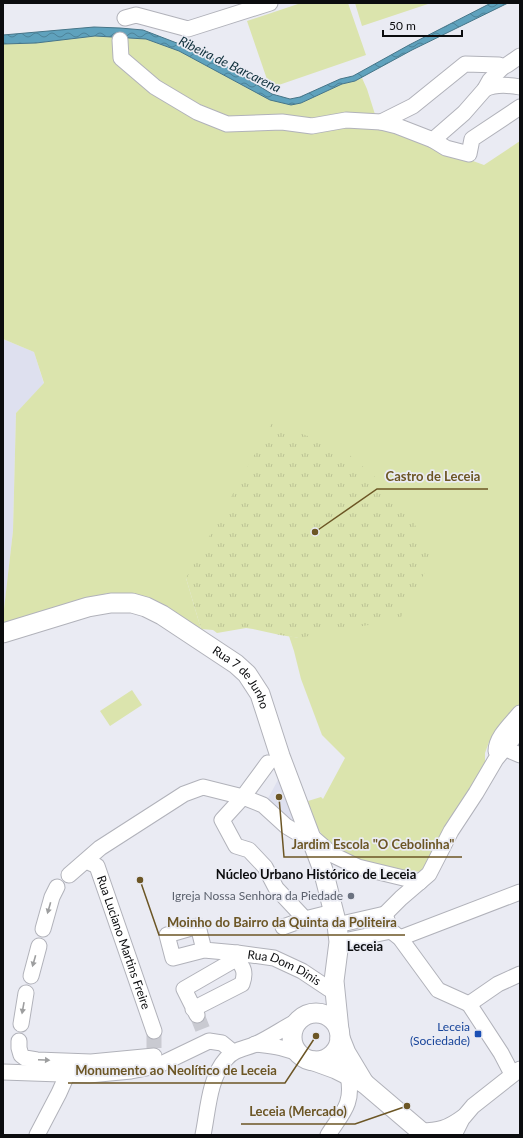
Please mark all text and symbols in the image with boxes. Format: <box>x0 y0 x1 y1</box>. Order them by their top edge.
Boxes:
scale bar <box>383 12 462 38</box>
text: 50 m <box>389 18 416 33</box>
water label: Ribeira de Barcarena <box>176 32 284 96</box>
callout: Castro de Leceia <box>377 464 488 489</box>
text: Castro de Leceia <box>386 468 480 484</box>
street label: Rua 7 de Junho <box>210 643 272 711</box>
callout: Jardim Escola "O Cebolinha" <box>284 832 462 857</box>
text: Jardim Escola "O Cebolinha" <box>292 836 454 852</box>
district label: Núcleo Urbano Histórico de Leceia <box>216 866 416 882</box>
street label: Rua Luciano Martins Freire <box>94 873 154 1011</box>
place label: Igreja Nossa Senhora da Piedade <box>172 888 343 903</box>
marker: Igreja Nossa Senhora da Piedade <box>346 891 356 901</box>
one-way arrow <box>46 902 52 914</box>
callout: Moinho do Bairro da Quinta da Politeira <box>159 910 405 935</box>
text: Moinho do Bairro da Quinta da Politeira <box>167 914 397 930</box>
district label: Leceia <box>347 938 383 954</box>
street label: Rua Dom Dinis <box>247 947 324 989</box>
one-way arrow <box>31 955 37 967</box>
one-way arrow <box>20 1002 26 1014</box>
place label: Leceia (Sociedade) <box>410 1019 470 1048</box>
marker: Leceia (Sociedade) <box>473 1029 483 1039</box>
one-way arrow <box>38 1057 50 1064</box>
callout: Monumento ao Neolítico de Leceia <box>68 1058 285 1083</box>
text: Monumento ao Neolítico de Leceia <box>75 1062 277 1078</box>
callout: Leceia (Mercado) <box>241 1099 355 1124</box>
text: Leceia (Mercado) <box>249 1103 347 1119</box>

